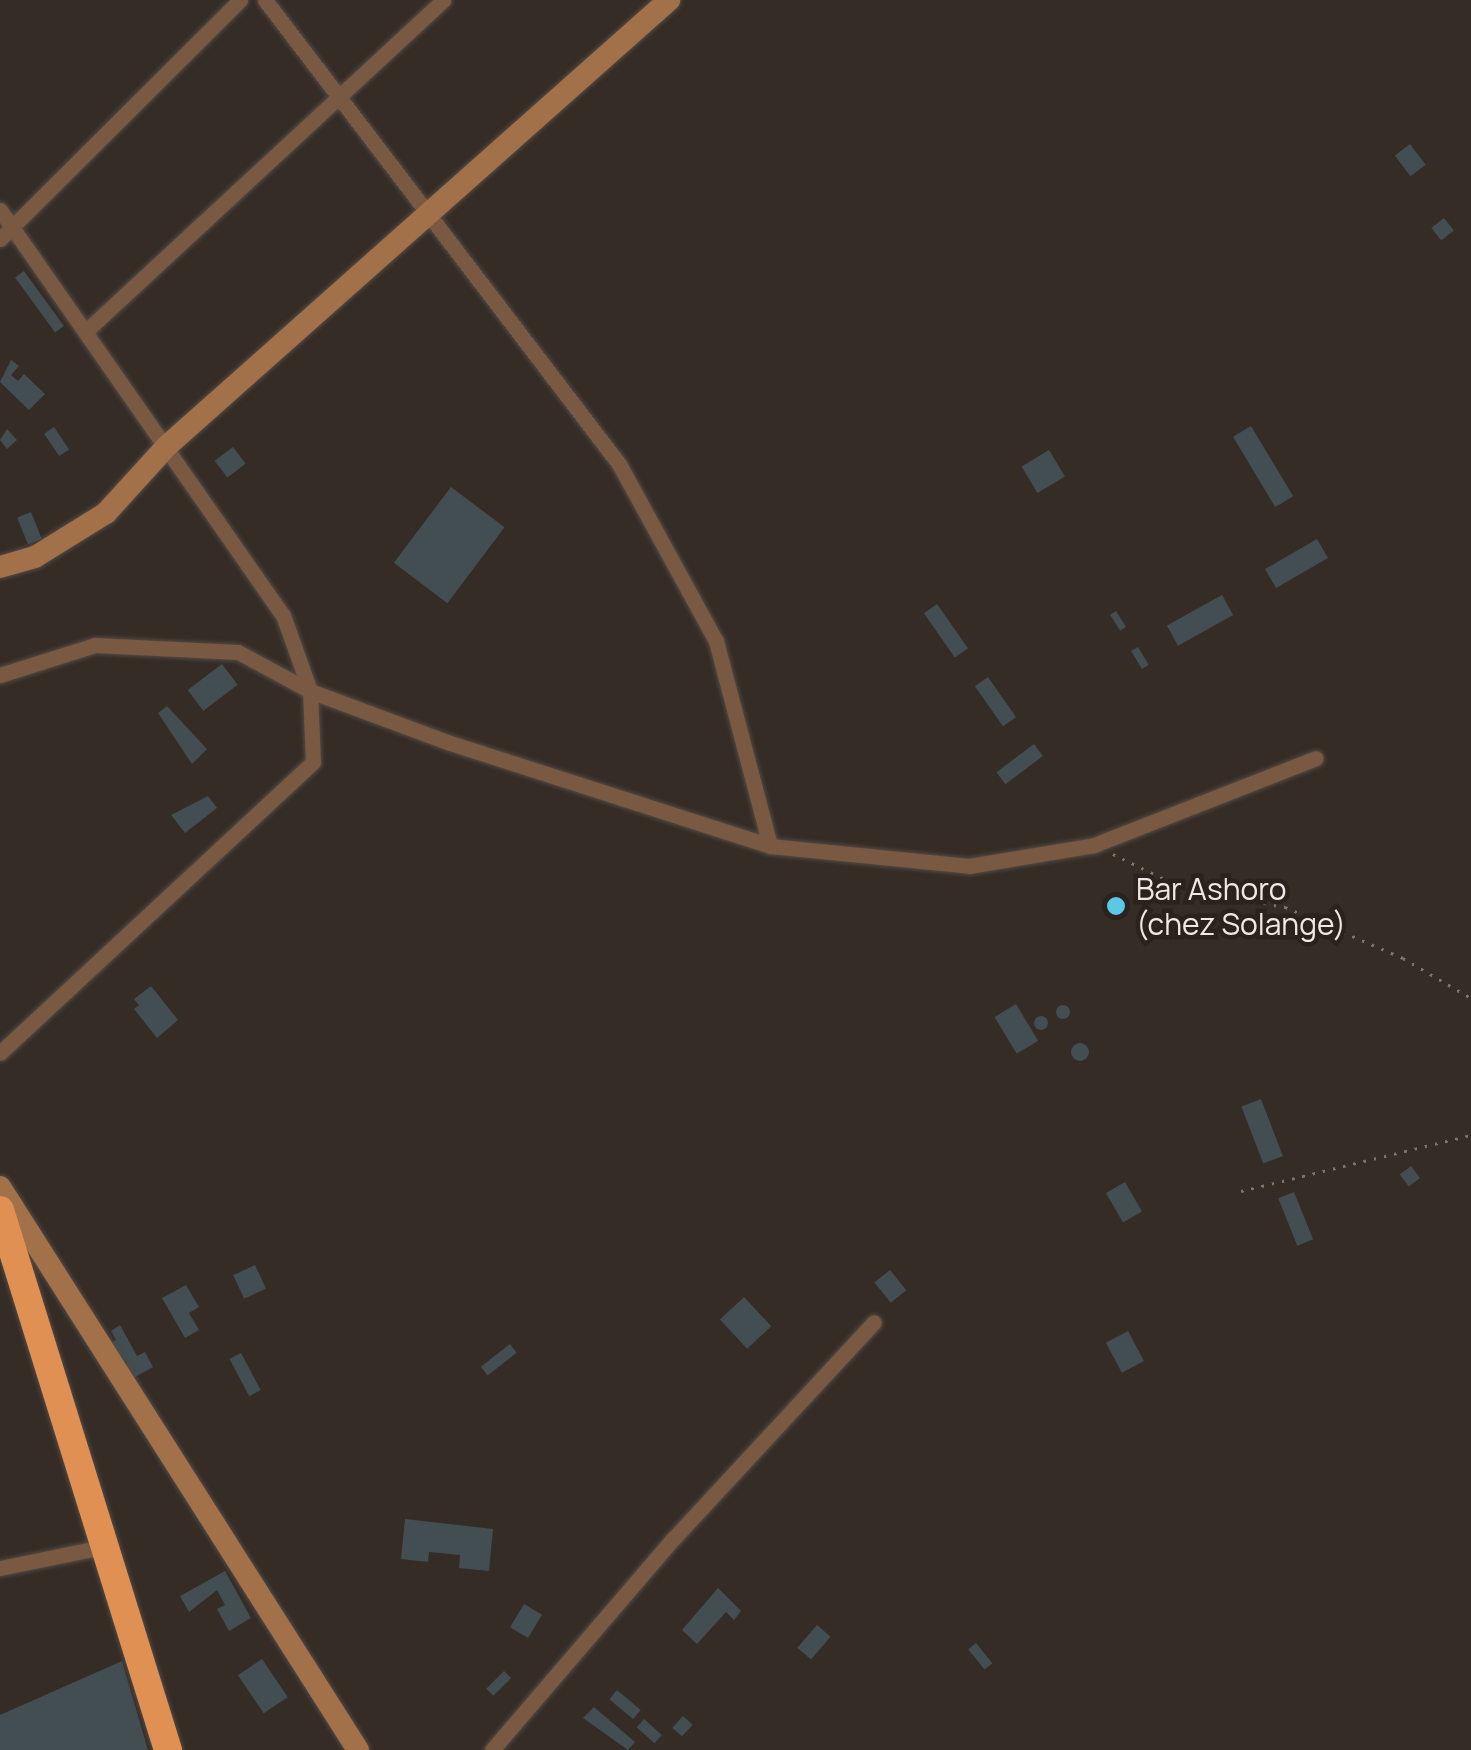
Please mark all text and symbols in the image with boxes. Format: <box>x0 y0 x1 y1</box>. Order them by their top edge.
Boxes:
place label: Bar Ashoro (chez Solange) <box>1136 871 1346 942</box>
marker: Bar Ashoro (chez Solange) <box>1105 895 1127 917</box>

